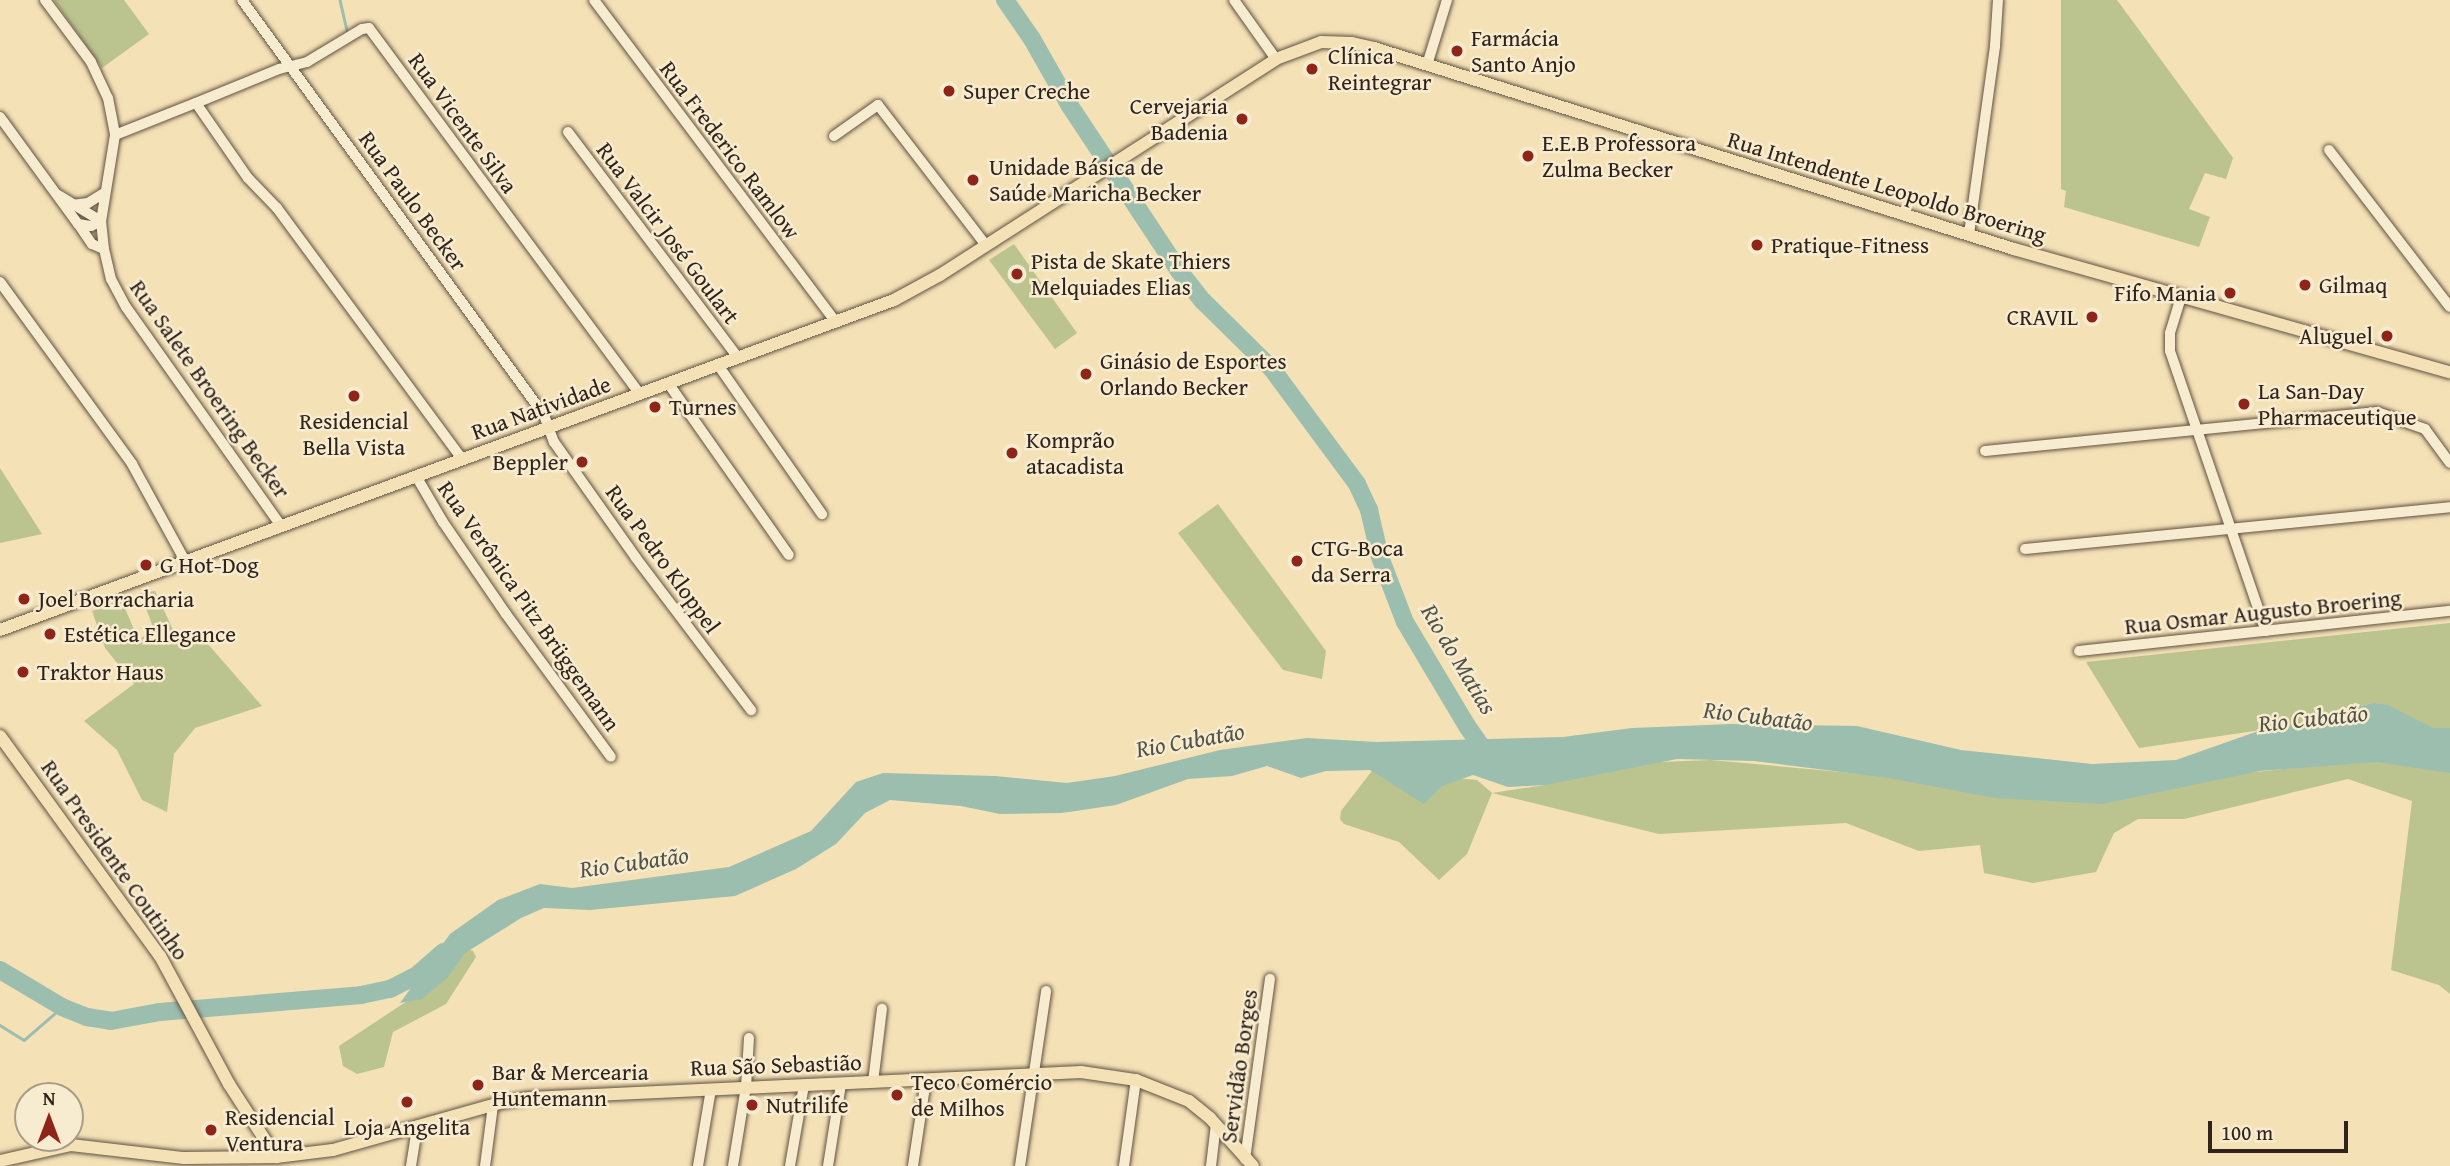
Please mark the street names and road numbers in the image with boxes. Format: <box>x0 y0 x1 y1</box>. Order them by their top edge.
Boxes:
street label: Rua Vicente Silva <box>403 47 523 199</box>
street label: Rua Frederico Ramlow <box>654 56 806 244</box>
street label: Rua Intendente Leopoldo Broering <box>1724 125 2050 249</box>
street label: Rua Paulo Becker <box>353 126 473 276</box>
street label: Rua Valcir José Goulart <box>591 137 745 329</box>
street label: Rua Salete Broering Becker <box>124 275 296 503</box>
street label: Rua Natividade <box>468 370 614 446</box>
street label: Rua Verônica Pitz Brüggemann <box>432 476 626 736</box>
street label: Rua Pedro Kloppel <box>600 479 726 639</box>
street label: Rua Osmar Augusto Broering <box>2123 584 2403 640</box>
street label: Rua Presidente Coutinho <box>35 754 195 966</box>
street label: Servidão Borges <box>1215 987 1263 1145</box>
street label: Rua São Sebastião <box>690 1048 862 1082</box>

